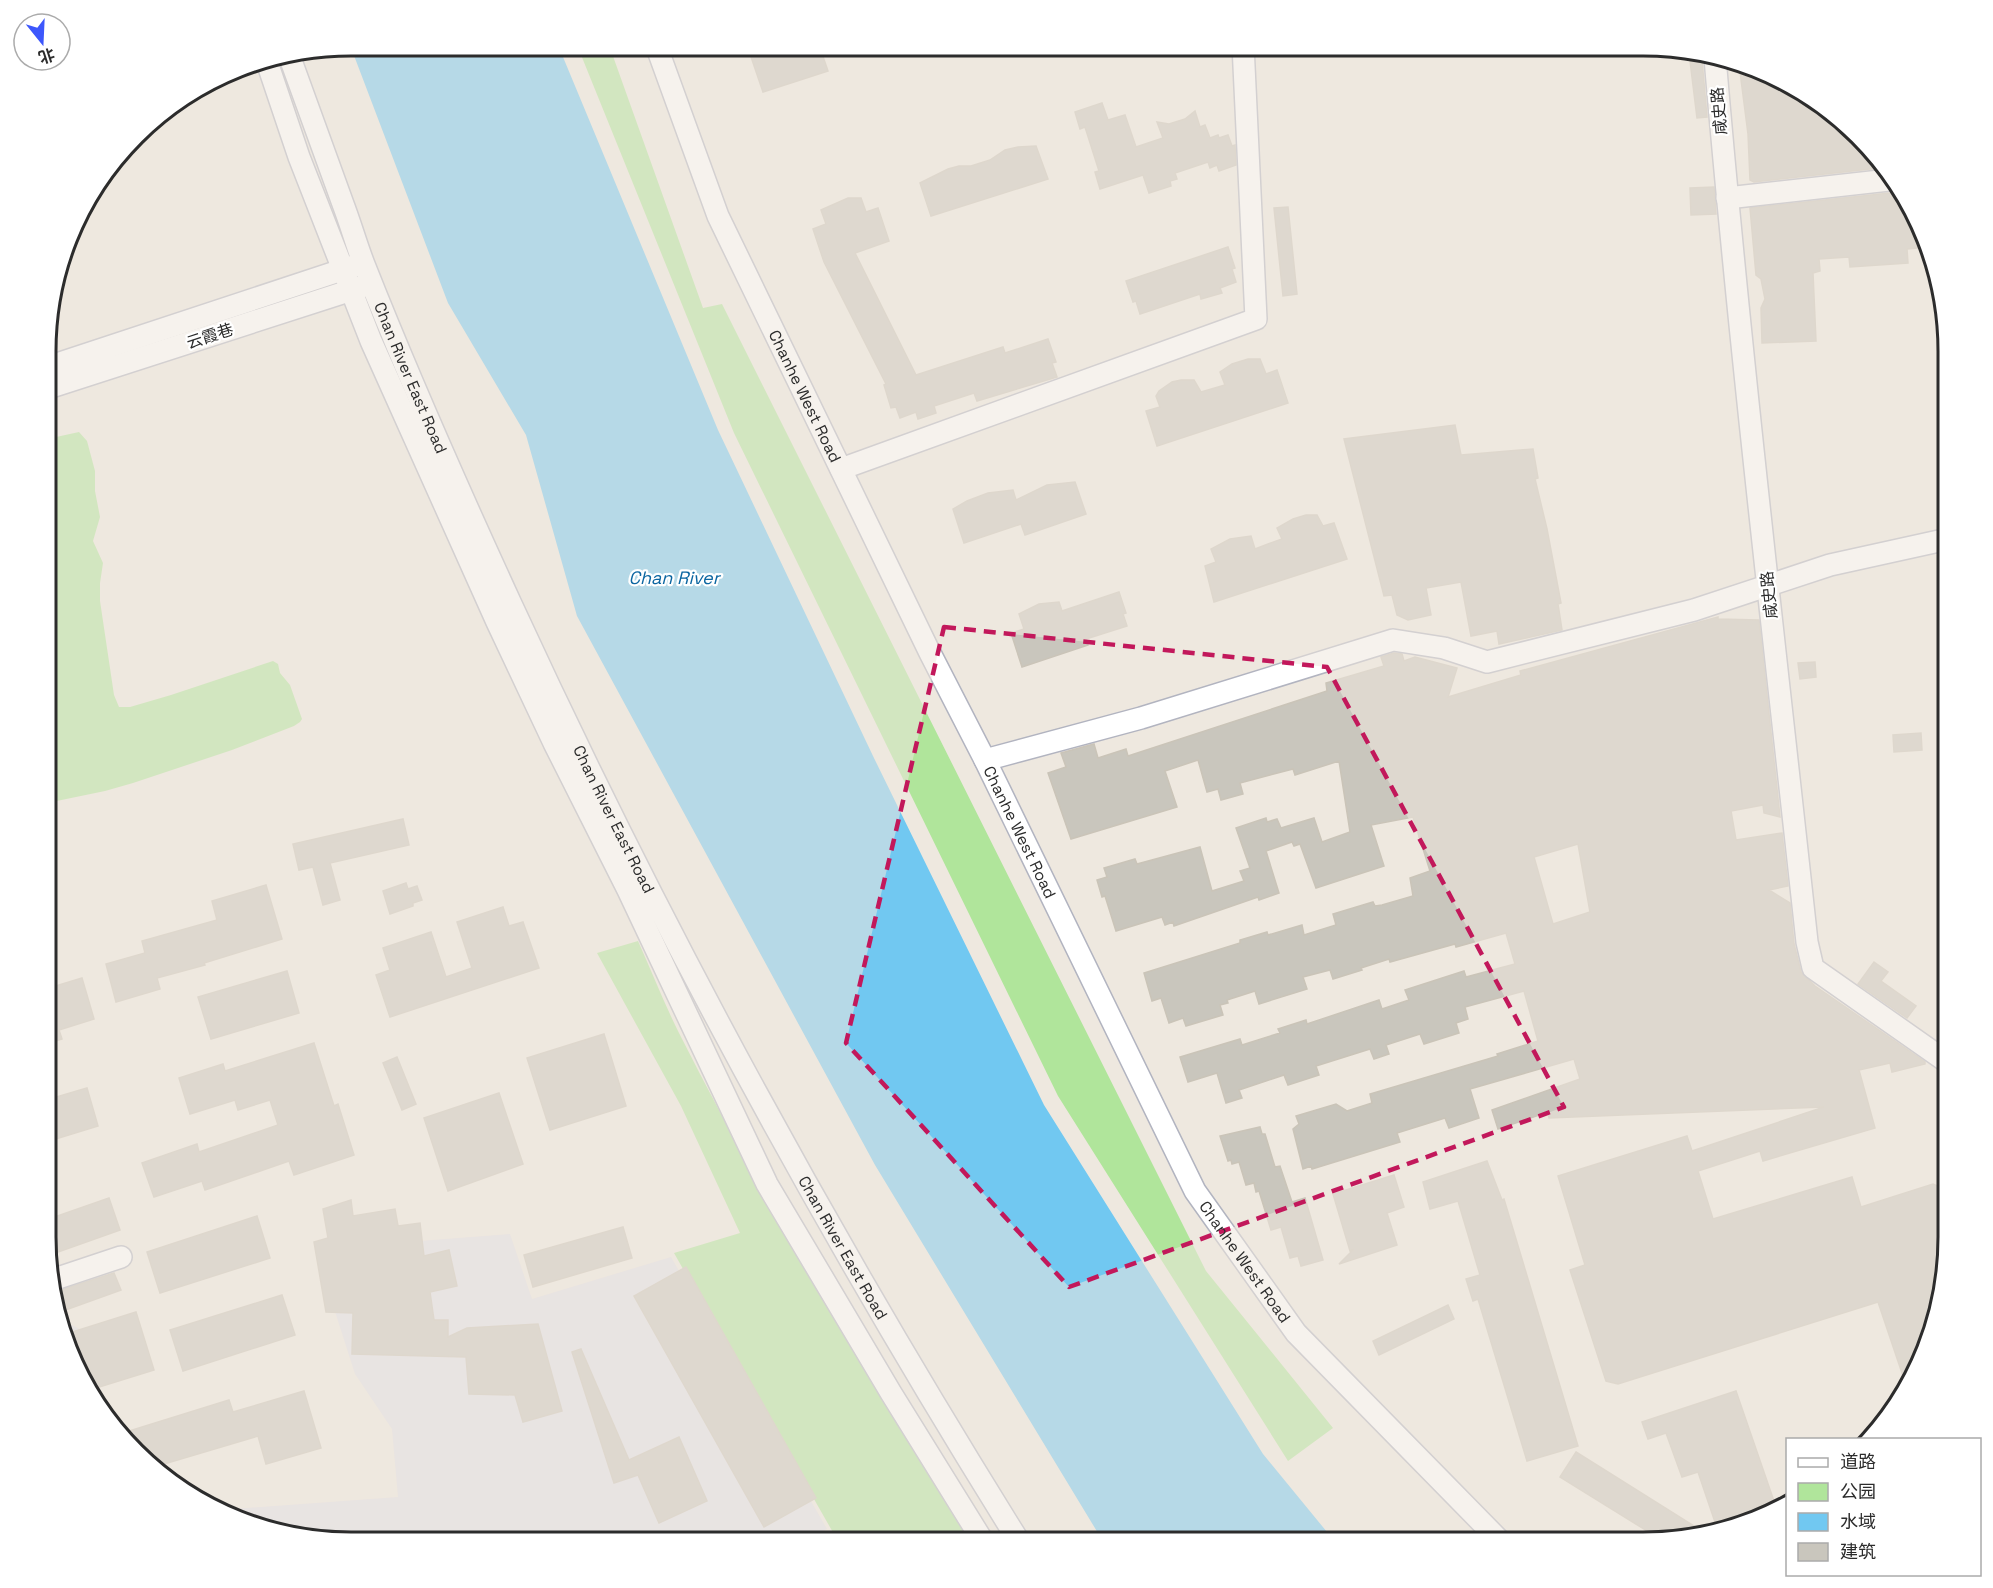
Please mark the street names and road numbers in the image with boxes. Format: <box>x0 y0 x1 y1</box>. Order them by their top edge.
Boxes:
street label: 咸史路 <box>1706 86 1732 136</box>
street label: Chan River East Road <box>370 299 452 457</box>
street label: 云霞巷 <box>184 319 236 353</box>
street label: Chanhe West Road <box>764 326 846 466</box>
street label: 咸史路 <box>1756 570 1782 620</box>
street label: Chan River East Road <box>569 742 660 896</box>
street label: Chanhe West Road <box>979 762 1061 902</box>
street label: Chan River East Road <box>794 1172 893 1323</box>
street label: Chanhe West Road <box>1195 1197 1296 1327</box>

